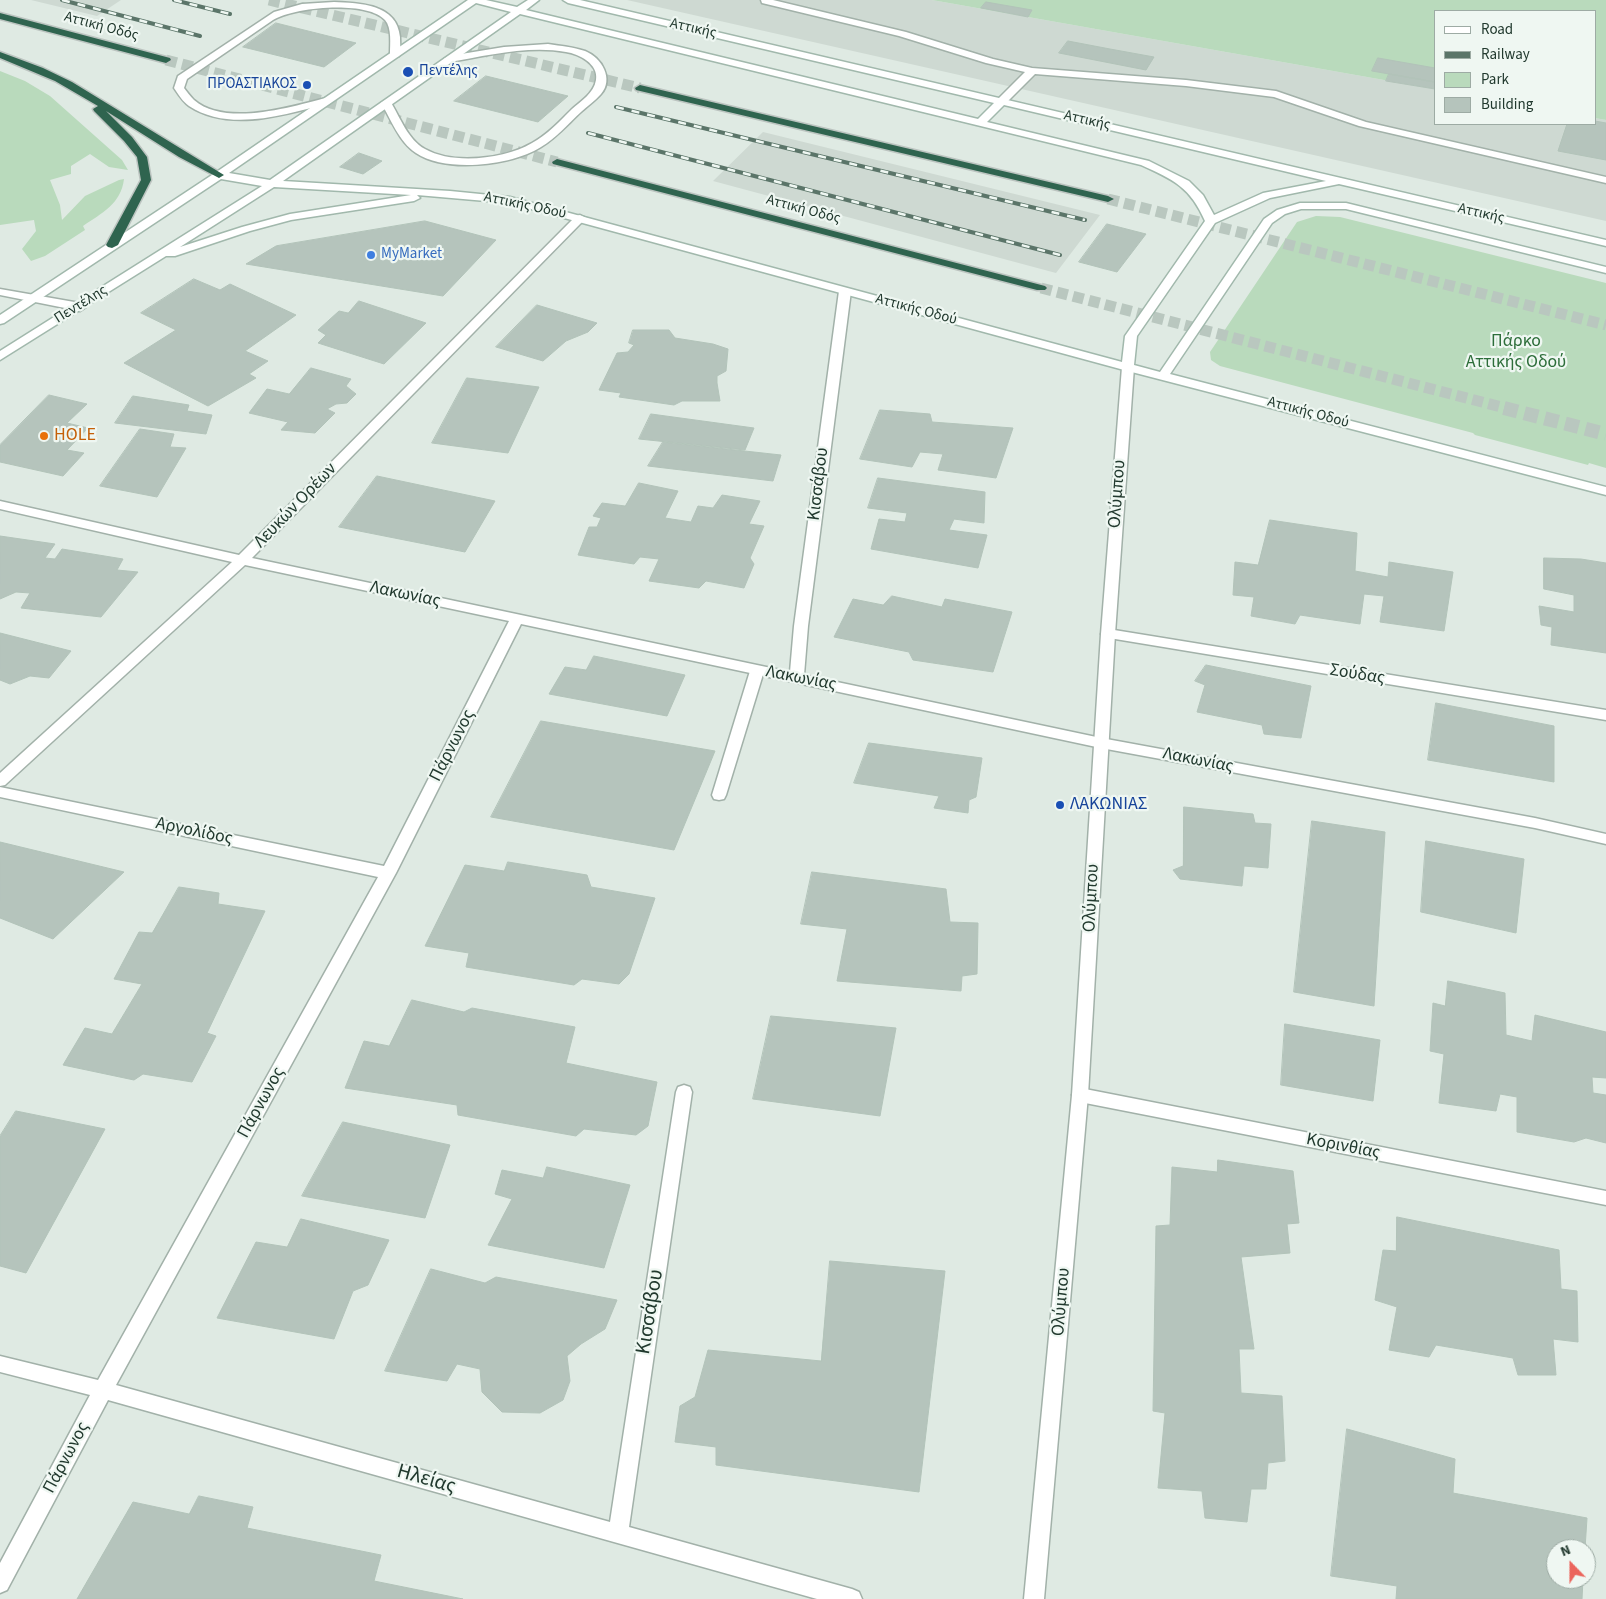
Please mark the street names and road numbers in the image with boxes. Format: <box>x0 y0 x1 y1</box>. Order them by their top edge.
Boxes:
street label: Αττική Οδός <box>62 8 140 46</box>
street label: Αττικής <box>668 15 718 43</box>
street label: Αττικής <box>1062 107 1112 135</box>
street label: Αττικής Οδού <box>482 188 568 224</box>
street label: Αττική Οδός <box>764 191 842 229</box>
street label: Αττικής <box>1456 200 1506 228</box>
street label: Πεντέλης <box>51 282 111 328</box>
street label: Αττικής Οδού <box>873 290 959 330</box>
street label: Αττικής Οδού <box>1265 393 1351 433</box>
street label: Κισσάβου <box>804 446 834 522</box>
street label: Λευκών Ορέων <box>250 459 342 553</box>
street label: Ολύμπου <box>1105 459 1131 529</box>
street label: Λακωνίας <box>368 577 442 613</box>
street label: Σούδας <box>1328 660 1386 690</box>
street label: Λακωνίας <box>764 662 838 696</box>
street label: Πάρνωνος <box>426 706 480 786</box>
street label: Λακωνίας <box>1161 744 1235 778</box>
street label: Αργολίδος <box>154 813 234 851</box>
street label: Ολύμπου <box>1079 863 1105 933</box>
street label: Πάρνωνος <box>234 1064 290 1142</box>
street label: Κορινθίας <box>1304 1129 1382 1165</box>
street label: Ολύμπου <box>1048 1267 1076 1337</box>
street label: Κισσάβου <box>632 1268 670 1356</box>
street label: Πάρνωνος <box>39 1419 95 1497</box>
street label: Ηλείας <box>394 1460 458 1500</box>

